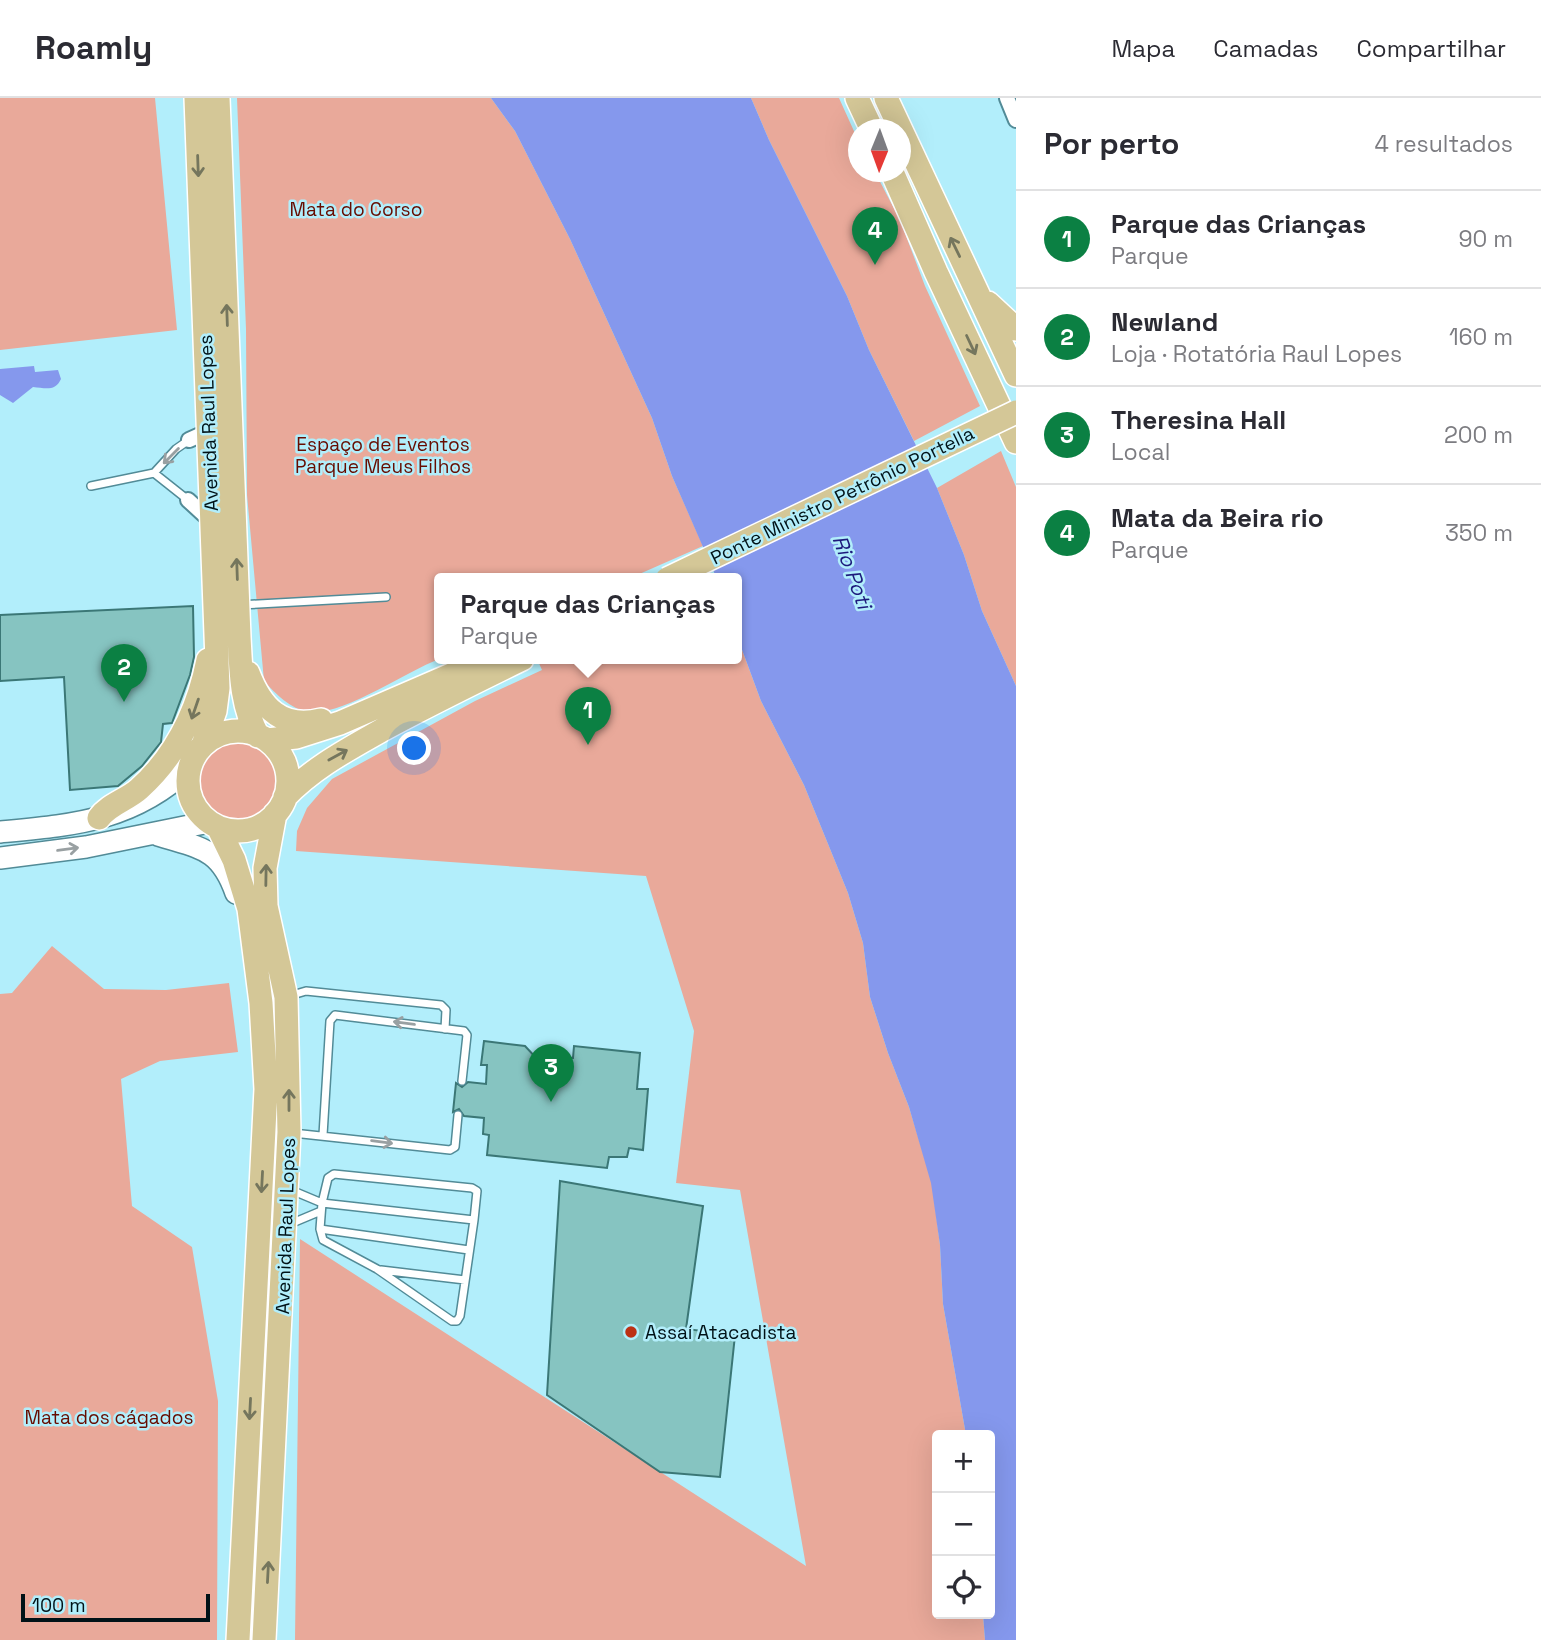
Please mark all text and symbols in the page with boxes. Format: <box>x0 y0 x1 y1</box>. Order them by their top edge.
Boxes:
text: Roamly <box>35 27 152 69</box>
text: Mapa <box>1111 33 1175 64</box>
text: Camadas <box>1213 33 1318 64</box>
text: Compartilhar <box>1356 33 1506 64</box>
north arrow <box>848 119 911 182</box>
text: Por perto <box>1044 124 1179 163</box>
text: 4 resultados <box>1374 129 1513 159</box>
one-way arrow <box>191 154 204 177</box>
park label: Mata do Corso <box>290 197 422 222</box>
pin: 4 <box>852 207 898 265</box>
text: Parque das Crianças <box>1111 207 1366 241</box>
text: 1 <box>1062 224 1072 254</box>
text: 90 m <box>1458 224 1513 254</box>
one-way arrow <box>948 237 962 258</box>
text: Parque <box>1111 241 1189 271</box>
one-way arrow <box>220 304 233 327</box>
text: Newland <box>1111 305 1218 339</box>
text: 2 <box>1060 322 1074 352</box>
text: 160 m <box>1449 322 1513 352</box>
street label: Avenida Raul Lopes <box>193 334 224 512</box>
one-way arrow <box>964 334 978 355</box>
text: Loja · Rotatória Raul Lopes <box>1111 339 1402 369</box>
text: Theresina Hall <box>1111 403 1286 437</box>
text: 3 <box>1060 420 1074 450</box>
text: 200 m <box>1444 420 1513 450</box>
street label: Ponte Ministro Petrônio Portella <box>706 421 978 570</box>
park label: Espaço de Eventos Parque Meus Filhos <box>295 432 471 479</box>
text: Local <box>1111 437 1170 467</box>
one-way arrow <box>162 447 179 464</box>
text: Mata da Beira rio <box>1111 501 1324 535</box>
text: 4 <box>1060 518 1074 548</box>
text: 350 m <box>1445 518 1513 548</box>
water label: Rio Poti <box>827 531 879 615</box>
text: Parque <box>1111 535 1189 565</box>
one-way arrow <box>231 558 244 581</box>
popup <box>434 573 742 664</box>
text: Parque das Crianças <box>460 587 716 621</box>
text: Parque <box>460 621 538 651</box>
pin: 2 <box>101 644 147 702</box>
pin: 1 <box>565 687 611 745</box>
one-way arrow <box>188 698 201 720</box>
your location <box>397 731 431 765</box>
one-way arrow <box>327 747 348 761</box>
one-way arrow <box>56 843 79 856</box>
one-way arrow <box>259 863 273 886</box>
one-way arrow <box>393 1017 415 1030</box>
pin: 3 <box>528 1044 574 1102</box>
one-way arrow <box>282 1089 296 1112</box>
one-way arrow <box>370 1135 392 1148</box>
street label: Avenida Raul Lopes <box>270 1137 301 1315</box>
one-way arrow <box>255 1170 268 1193</box>
place label: Assaí Atacadista <box>645 1320 796 1345</box>
marker: Assaí Atacadista <box>623 1324 639 1340</box>
one-way arrow <box>244 1398 257 1421</box>
park label: Mata dos cágados <box>24 1405 194 1430</box>
map controls <box>932 1430 995 1619</box>
button: + <box>932 1430 995 1493</box>
button: − <box>932 1493 995 1556</box>
button: locate <box>932 1556 995 1619</box>
one-way arrow <box>262 1561 275 1584</box>
scale bar <box>21 1591 210 1623</box>
text: 100 m <box>32 1593 86 1618</box>

